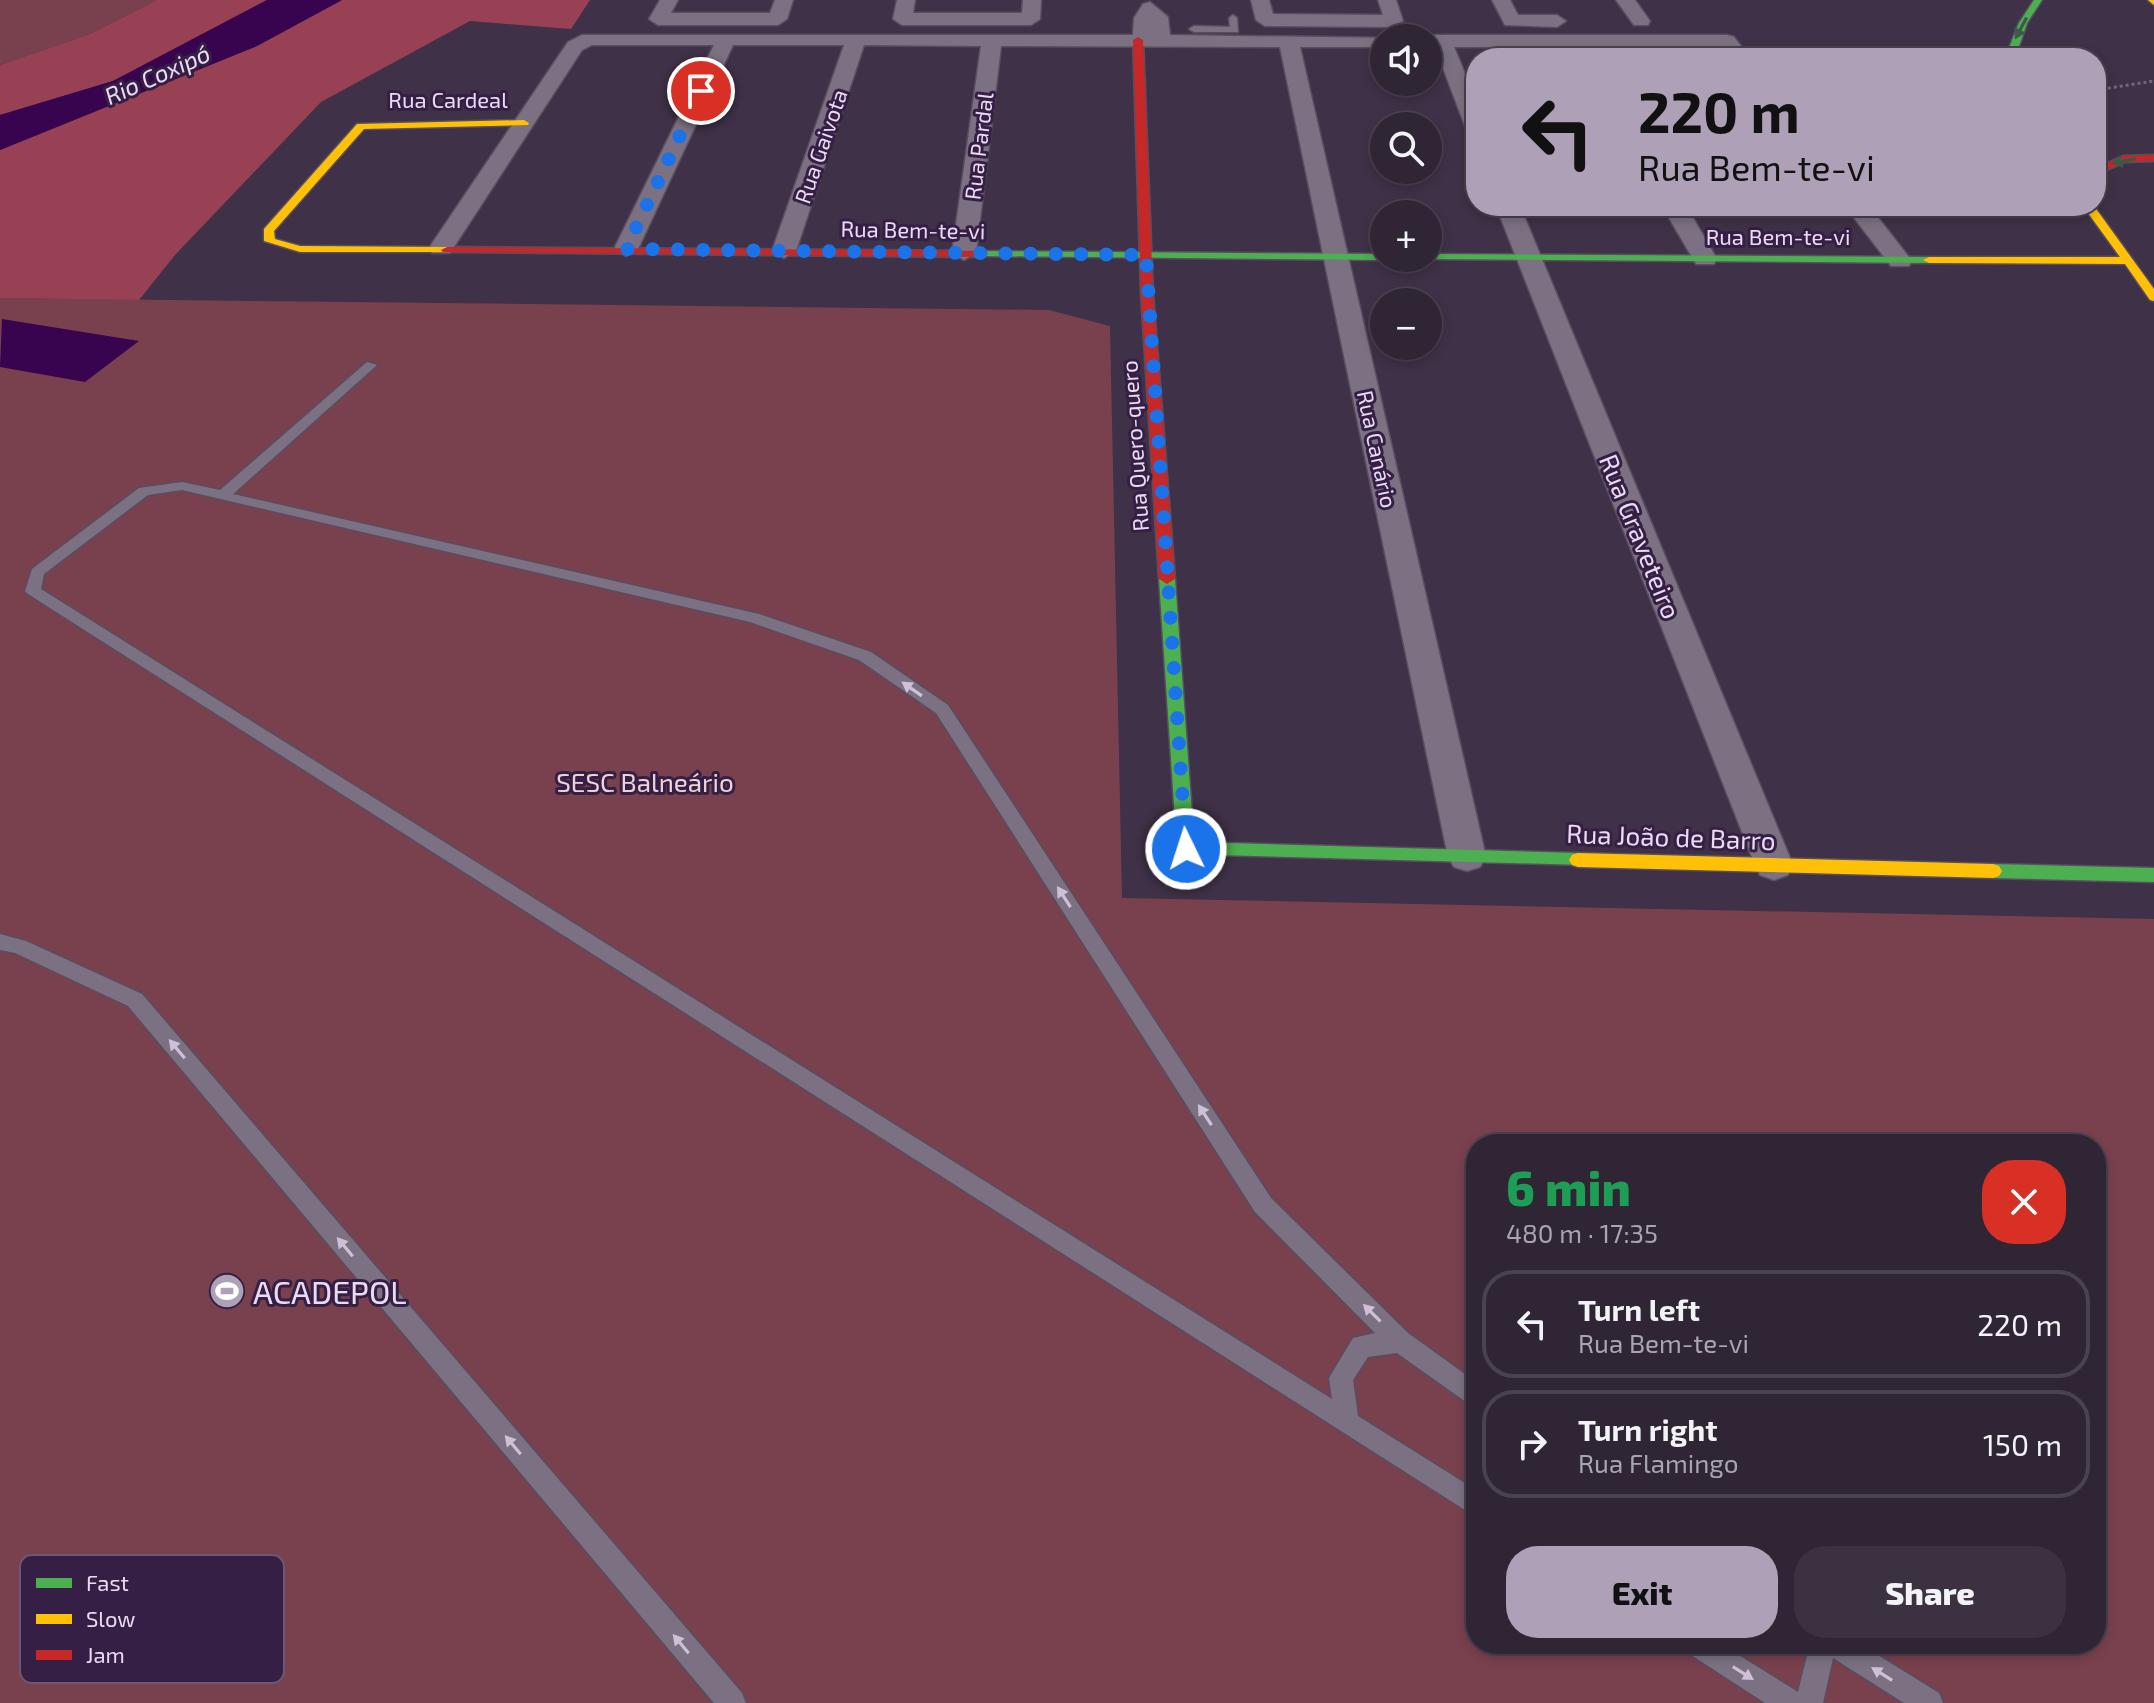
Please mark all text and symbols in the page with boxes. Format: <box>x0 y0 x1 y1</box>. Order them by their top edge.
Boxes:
one-way arrow <box>2015 17 2029 39</box>
map controls <box>1370 24 1442 360</box>
button: sound <box>1370 24 1442 96</box>
water label: Rio Coxipó <box>100 38 214 110</box>
pin <box>667 57 735 125</box>
icon: arrive <box>679 69 723 113</box>
text: 220 m <box>1638 77 1800 144</box>
icon: left <box>1506 80 1610 184</box>
street label: Rua Cardeal <box>388 86 508 112</box>
street label: Rua Gaivota <box>788 86 852 206</box>
street label: Rua Pardal <box>959 90 998 201</box>
button: search <box>1370 112 1442 184</box>
text: Rua Bem-te-vi <box>1638 145 1875 188</box>
one-way arrow <box>2111 155 2136 167</box>
button: + <box>1370 200 1442 272</box>
street label: Rua Bem-te-vi <box>840 215 986 243</box>
street label: Rua Bem-te-vi <box>1706 223 1850 249</box>
button: − <box>1370 288 1442 360</box>
street label: Rua Quero-quero <box>1115 360 1154 532</box>
street label: Rua Canário <box>1353 388 1403 510</box>
street label: Rua Graveteiro <box>1594 449 1688 623</box>
one-way arrow <box>902 682 923 697</box>
park label: SESC Balneário <box>556 766 734 797</box>
position arrow <box>1144 807 1228 891</box>
street label: Rua João de Barro <box>1566 817 1776 855</box>
one-way arrow <box>1057 886 1071 908</box>
one-way arrow <box>169 1039 186 1059</box>
one-way arrow <box>1199 1104 1213 1126</box>
text: 6 min <box>1506 1158 1631 1216</box>
button: close <box>1982 1160 2066 1244</box>
text: 480 m · 17:35 <box>1506 1217 1658 1248</box>
one-way arrow <box>337 1237 354 1257</box>
sports icon: ACADEPOL <box>208 1272 246 1310</box>
place label: ACADEPOL <box>253 1272 407 1310</box>
text: Turn left <box>1578 1291 1700 1327</box>
icon: left <box>1510 1302 1554 1346</box>
one-way arrow <box>1363 1304 1382 1323</box>
text: 220 m <box>1977 1306 2062 1342</box>
text: Rua Bem-te-vi <box>1578 1327 1749 1358</box>
text: Turn right <box>1578 1411 1718 1447</box>
icon: right <box>1510 1422 1554 1466</box>
text: 150 m <box>1983 1426 2062 1462</box>
one-way arrow <box>505 1436 522 1456</box>
text: Rua Flamingo <box>1578 1447 1738 1478</box>
button: Exit <box>1506 1546 1778 1638</box>
button: Share <box>1794 1546 2066 1638</box>
legend <box>20 1555 284 1683</box>
text: Fast <box>86 1569 129 1595</box>
text: Slow <box>86 1605 135 1631</box>
one-way arrow <box>673 1634 690 1654</box>
text: Jam <box>86 1641 125 1667</box>
one-way arrow <box>1733 1666 1754 1681</box>
one-way arrow <box>1871 1667 1893 1681</box>

